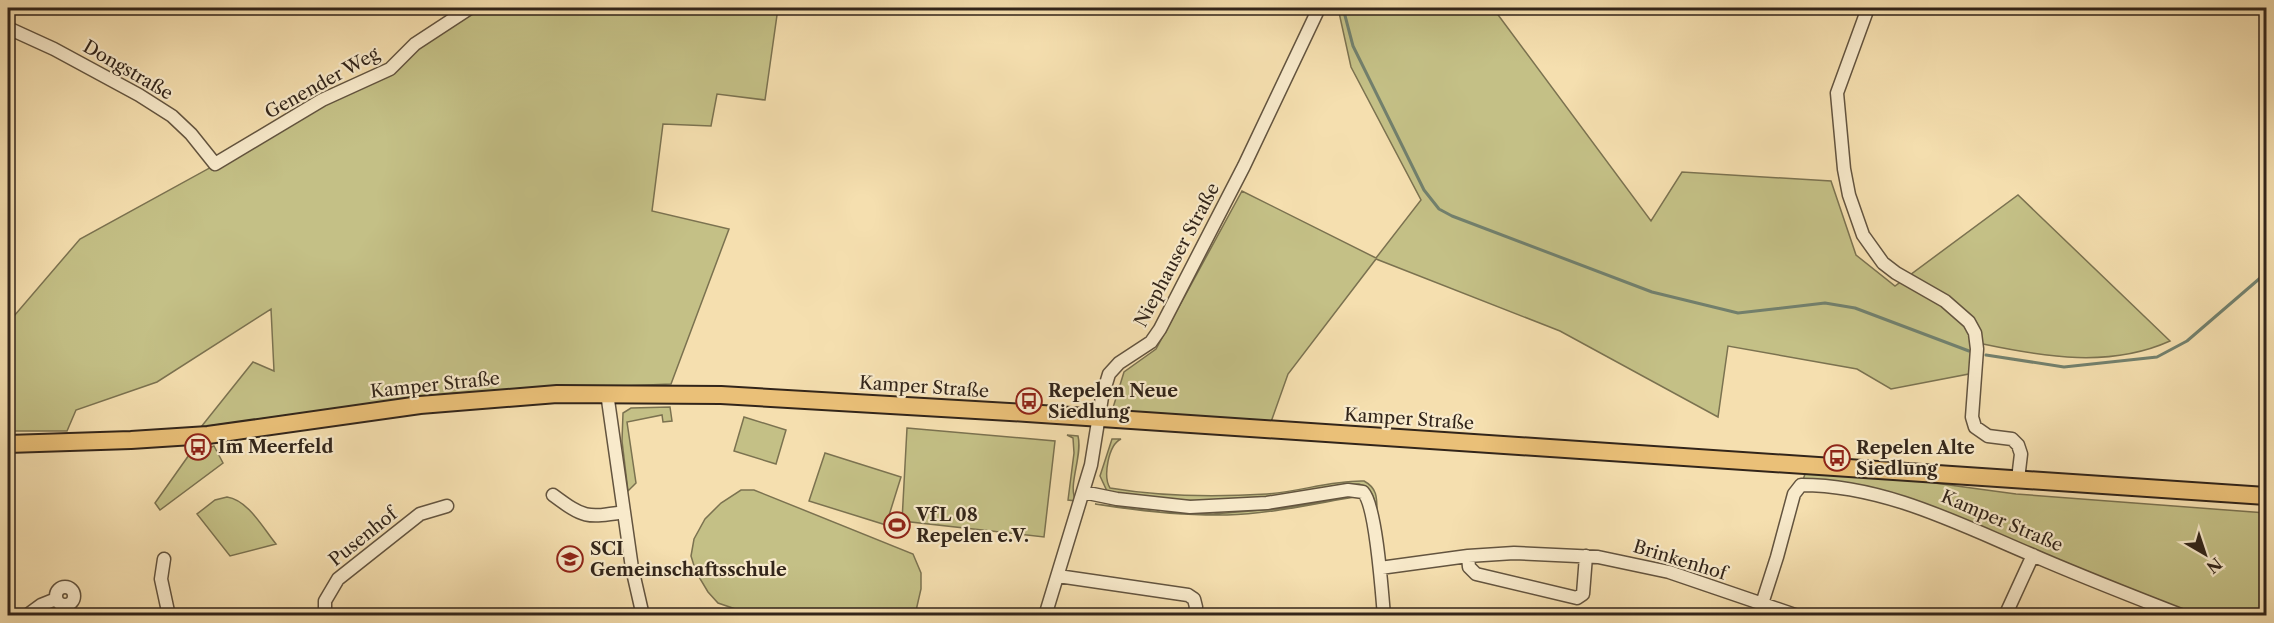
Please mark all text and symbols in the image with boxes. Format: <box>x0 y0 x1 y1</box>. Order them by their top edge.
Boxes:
street label: Dongstraße <box>79 35 177 105</box>
street label: Genender Weg <box>261 42 383 123</box>
street label: Niephauser Straße <box>1130 179 1224 331</box>
street label: Kamper Straße <box>369 367 501 403</box>
street label: Kamper Straße <box>858 371 990 403</box>
place label: Repelen Neue Siedlung <box>1048 380 1178 423</box>
bus stop icon: Repelen Neue Siedlung <box>1014 386 1044 416</box>
street label: Kamper Straße <box>1343 403 1475 435</box>
bus stop icon: Im Meerfeld <box>183 432 213 462</box>
place label: Im Meerfeld <box>218 436 333 458</box>
place label: Repelen Alte Siedlung <box>1856 437 1975 480</box>
bus stop icon: Repelen Alte Siedlung <box>1822 443 1852 473</box>
street label: Kamper Straße <box>1938 485 2066 557</box>
street label: Pusenhof <box>325 501 403 571</box>
place label: VfL 08 Repelen e.V. <box>915 504 1029 547</box>
sports icon: VfL 08 Repelen e.V. <box>882 510 912 540</box>
north arrow <box>2175 524 2235 584</box>
street label: Brinkenhof <box>1631 535 1732 585</box>
place label: SCI Gemeinschaftsschule <box>590 538 787 581</box>
school or university icon: SCI Gemeinschaftsschule <box>555 544 585 574</box>
text: N <box>2203 554 2226 578</box>

